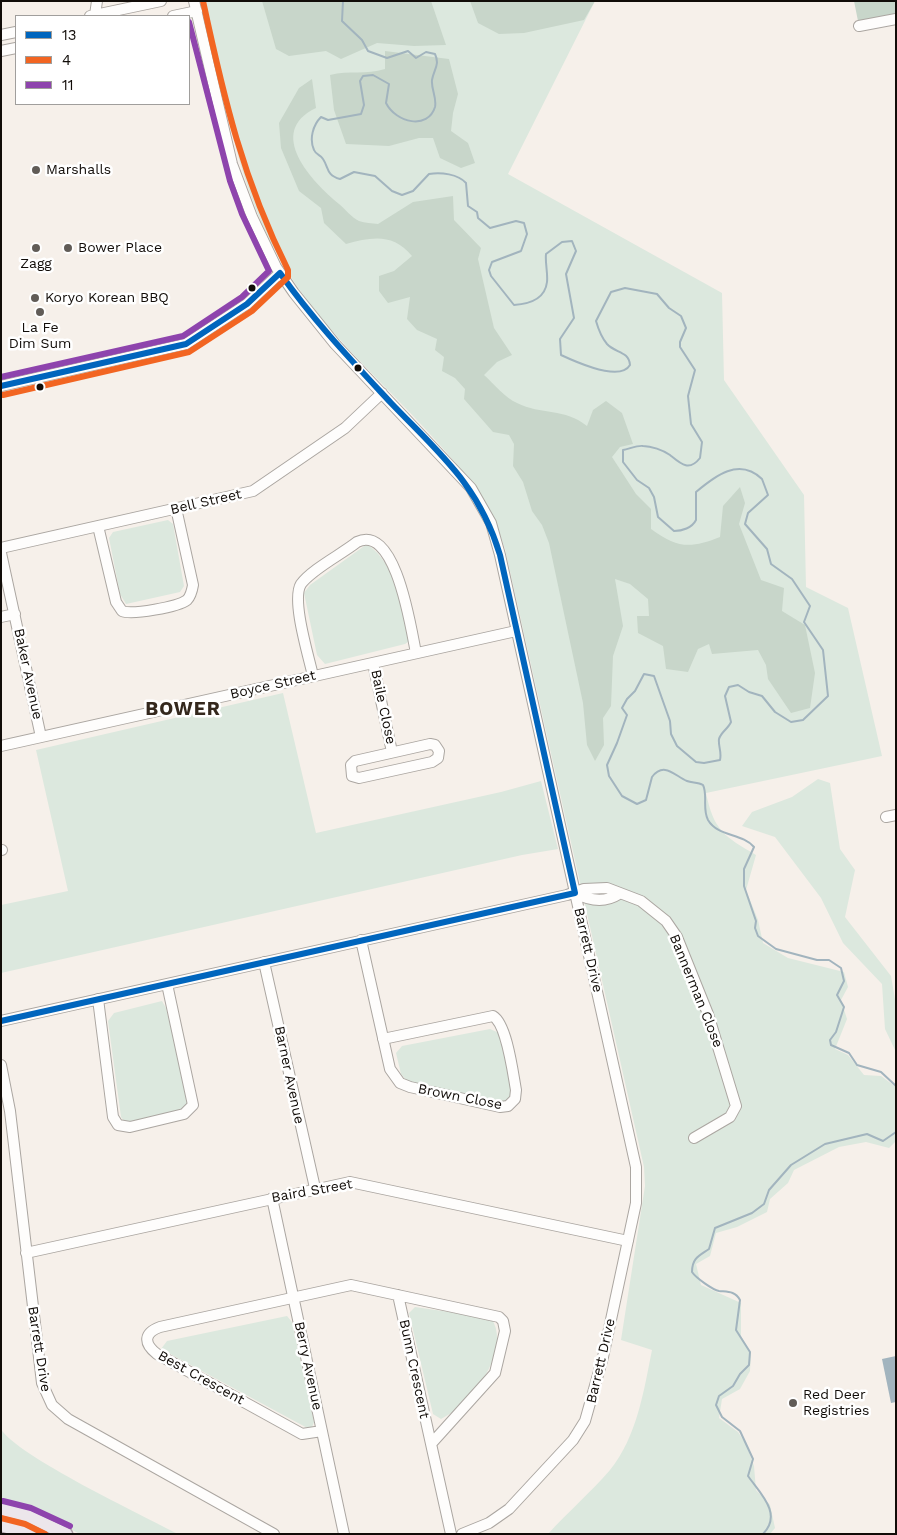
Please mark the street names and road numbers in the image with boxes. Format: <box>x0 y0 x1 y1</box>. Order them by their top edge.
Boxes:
street label: Bell Street <box>169 486 243 518</box>
street label: Baker Avenue <box>10 627 46 721</box>
street label: Boyce Street <box>229 667 317 703</box>
street label: Baile Close <box>367 668 399 746</box>
street label: Barrett Drive <box>570 906 606 994</box>
street label: Bannerman Close <box>666 932 726 1050</box>
street label: Barner Avenue <box>270 1025 308 1125</box>
street label: Brown Close <box>416 1081 504 1113</box>
street label: Baird Street <box>270 1176 354 1206</box>
street label: Barrett Drive <box>24 1305 54 1393</box>
street label: Barrett Drive <box>583 1317 619 1405</box>
street label: Bunn Crescent <box>395 1318 433 1420</box>
street label: Berry Avenue <box>290 1320 326 1412</box>
street label: Best Crescent <box>155 1347 247 1409</box>

